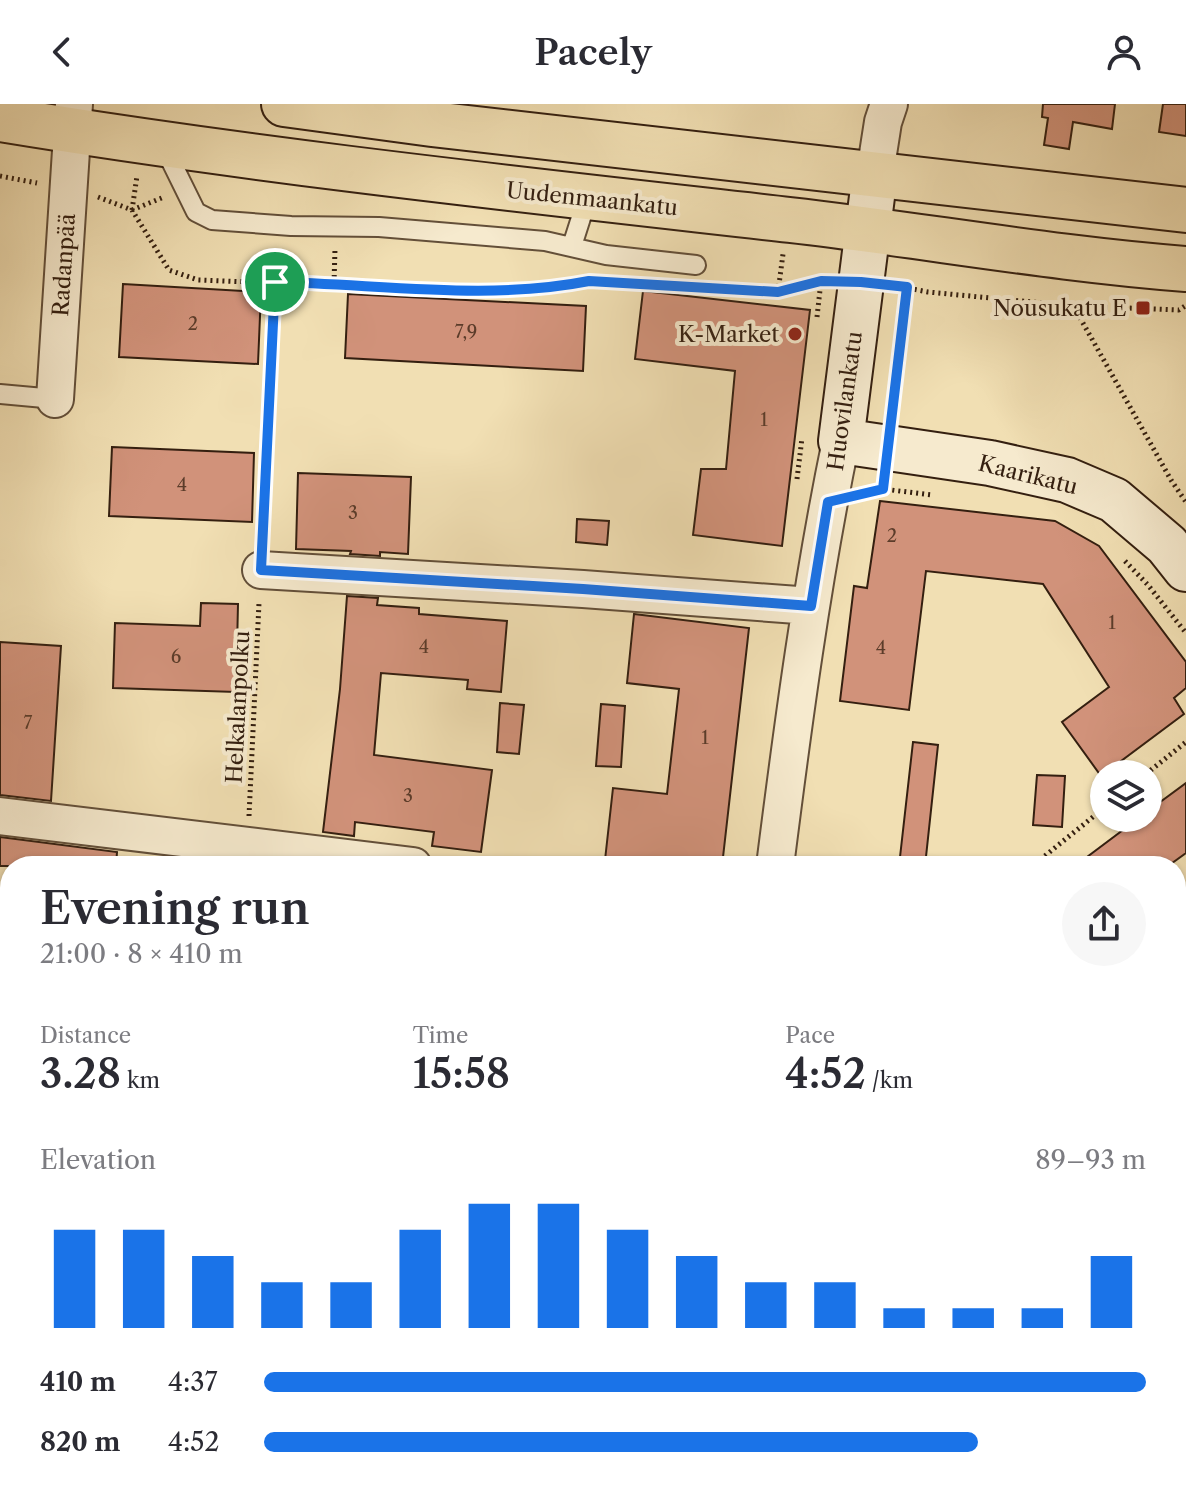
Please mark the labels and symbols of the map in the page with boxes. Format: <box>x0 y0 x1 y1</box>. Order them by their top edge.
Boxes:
street label: Uudenmaankatu <box>505 177 679 221</box>
street label: Radanpää <box>47 212 81 317</box>
pin <box>241 248 309 316</box>
place label: Nousukatu E <box>993 295 1127 322</box>
marker: Nousukatu E <box>1134 299 1152 317</box>
house number: 2 <box>188 313 198 335</box>
house number: 7,9 <box>455 321 477 343</box>
place label: K-Market <box>678 321 779 348</box>
marker: K-Market <box>786 325 804 343</box>
street label: Huovilankatu <box>822 330 868 472</box>
house number: 1 <box>760 409 768 431</box>
street label: Kaarikatu <box>975 450 1081 500</box>
house number: 4 <box>177 474 187 496</box>
house number: 3 <box>348 502 358 524</box>
house number: 2 <box>887 525 897 547</box>
house number: 1 <box>1108 612 1116 634</box>
street label: Helkalanpolku <box>221 630 255 784</box>
house number: 4 <box>419 636 429 658</box>
house number: 4 <box>876 637 886 659</box>
house number: 6 <box>171 646 181 668</box>
house number: 7 <box>24 712 33 734</box>
house number: 1 <box>701 727 709 749</box>
house number: 3 <box>403 785 413 807</box>

